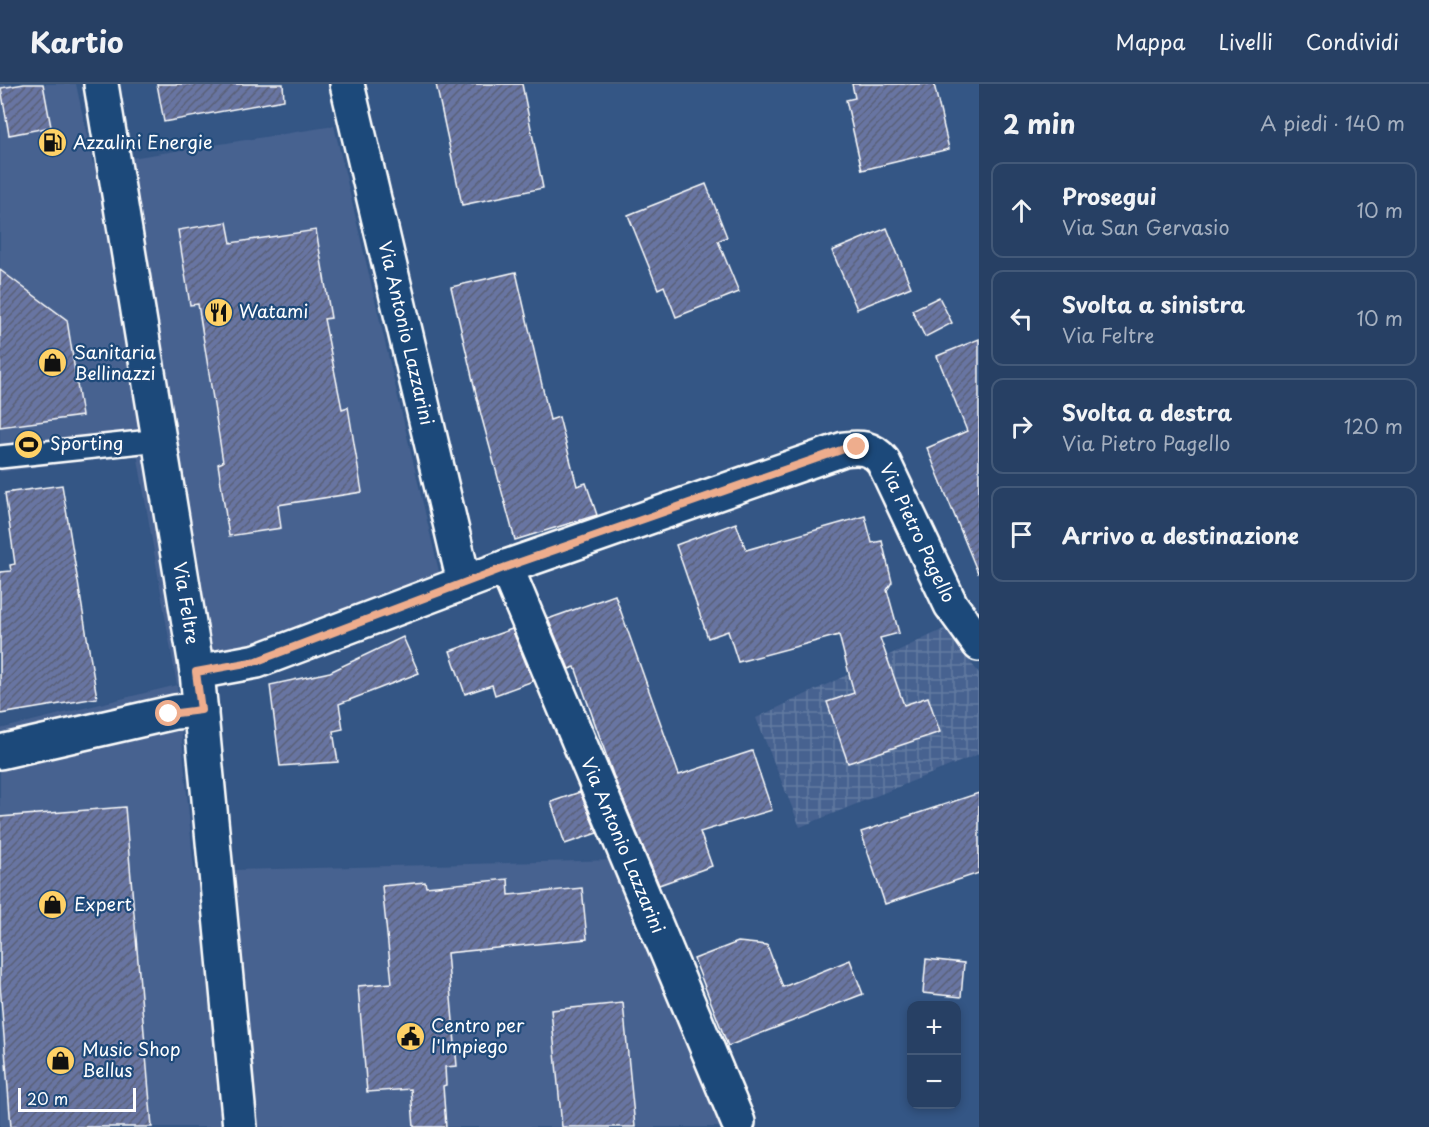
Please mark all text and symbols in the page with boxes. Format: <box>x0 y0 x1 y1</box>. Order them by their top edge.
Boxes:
text: Kartio <box>30 20 124 63</box>
text: Mappa <box>1116 25 1186 57</box>
text: Livelli <box>1219 25 1273 57</box>
text: Condividi <box>1306 25 1399 57</box>
text: 2 min <box>1003 104 1076 143</box>
text: A piedi · 140 m <box>1260 108 1405 138</box>
fuel station icon: Azzalini Energie <box>36 127 68 159</box>
place label: Azzalini Energie <box>73 128 213 155</box>
text: Prosegui <box>1062 179 1156 212</box>
icon: ahead <box>1005 194 1038 227</box>
text: 10 m <box>1356 195 1403 225</box>
text: Via San Gervasio <box>1062 212 1230 242</box>
street label: Via Antonio Lazzarini <box>372 238 442 428</box>
text: Svolta a sinistra <box>1062 287 1245 320</box>
restaurant icon: Watami <box>202 296 234 328</box>
place label: Watami <box>239 297 309 324</box>
icon: left <box>1005 302 1038 335</box>
text: 10 m <box>1356 303 1403 333</box>
text: Via Feltre <box>1062 320 1154 350</box>
place label: Sanitaria Bellinazzi <box>74 338 157 386</box>
shop icon: Sanitaria Bellinazzi <box>37 347 69 379</box>
text: Svolta a destra <box>1062 395 1232 428</box>
icon: right <box>1005 410 1038 443</box>
text: 120 m <box>1344 411 1403 441</box>
sports icon: Sporting <box>13 428 45 460</box>
text: Via Pietro Pagello <box>1062 428 1230 458</box>
place label: Sporting <box>50 429 123 456</box>
route end <box>843 433 869 459</box>
street label: Via Pietro Pagello <box>874 458 963 607</box>
icon: arrive <box>1005 518 1038 551</box>
text: Arrivo a destinazione <box>1062 518 1299 551</box>
street label: Via Feltre <box>167 560 207 646</box>
route start <box>155 700 181 726</box>
street label: Via Antonio Lazzarini <box>575 753 673 937</box>
shop icon: Expert <box>37 889 69 921</box>
place label: Expert <box>74 890 132 917</box>
map controls <box>907 1001 961 1109</box>
button: + <box>907 1001 961 1055</box>
place label: Centro per l'Impiego <box>431 1011 525 1059</box>
public building icon: Centro per l'Impiego <box>394 1020 426 1052</box>
place label: Music Shop Bellus <box>82 1035 181 1083</box>
shop icon: Music Shop Bellus <box>45 1044 77 1076</box>
button: − <box>907 1055 961 1109</box>
scale bar <box>18 1085 136 1112</box>
text: 20 m <box>27 1086 68 1110</box>

